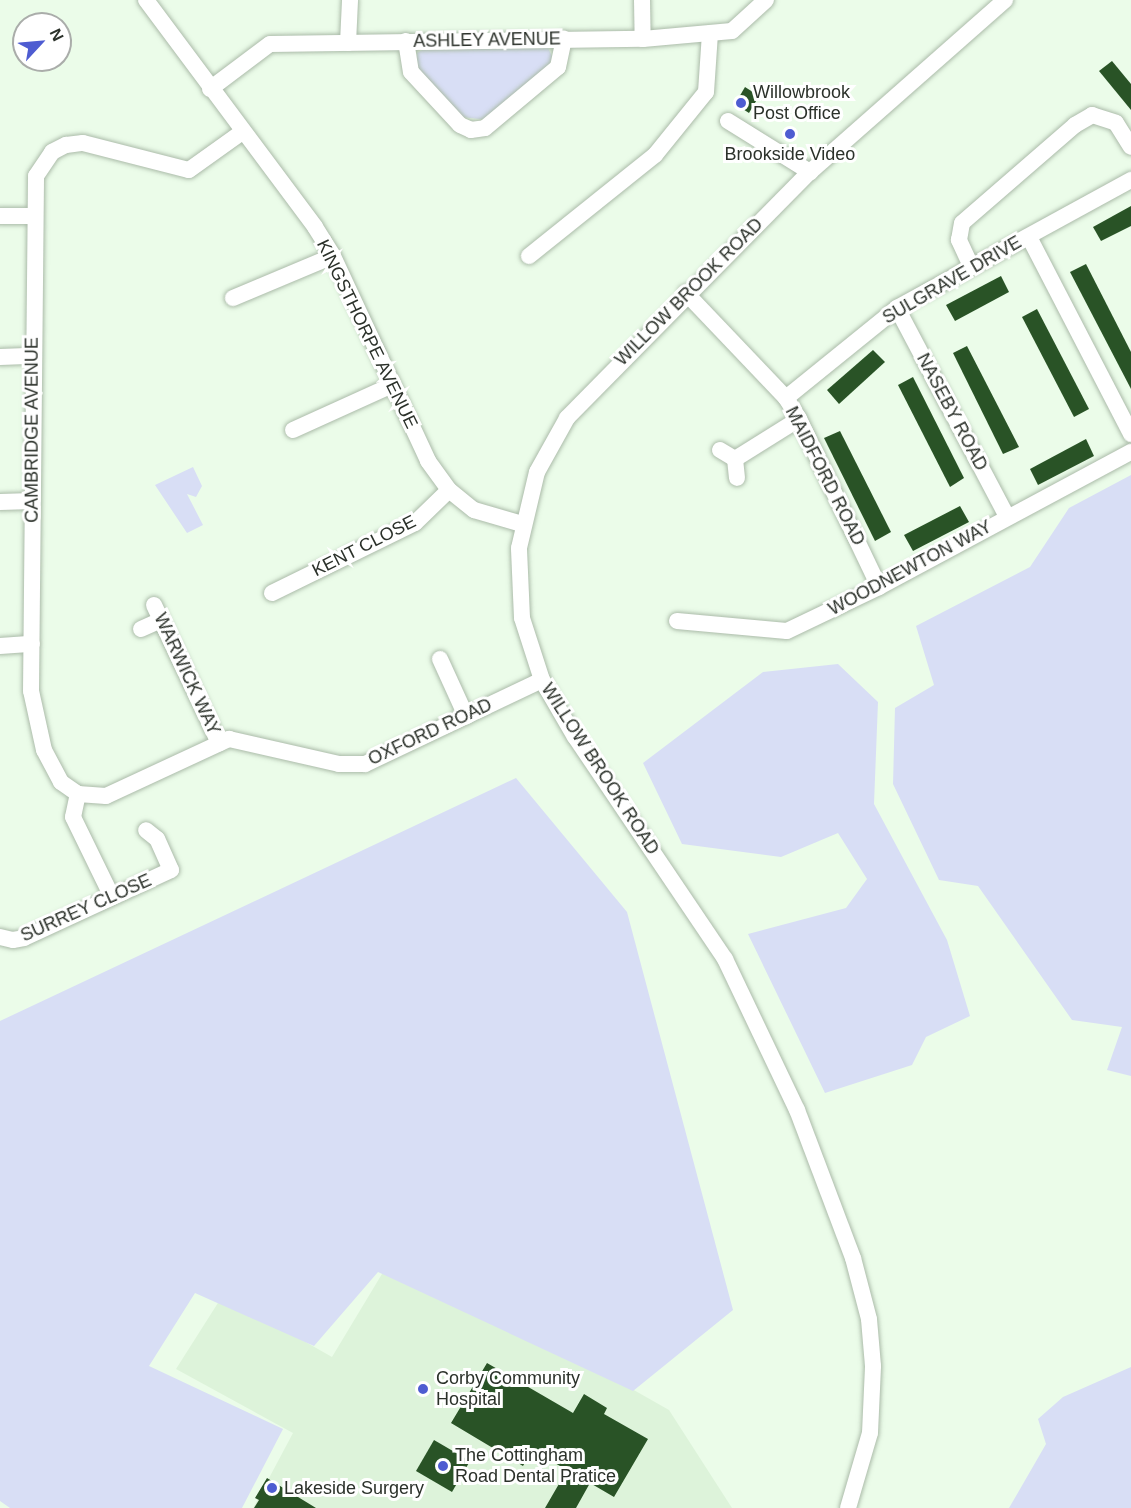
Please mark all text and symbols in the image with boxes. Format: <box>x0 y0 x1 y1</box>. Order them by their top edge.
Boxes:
north arrow <box>12 12 72 72</box>
text: N <box>47 26 67 44</box>
street label: ASHLEY AVENUE <box>412 28 562 52</box>
place label: Willowbrook Post Office <box>753 82 850 124</box>
marker: Willowbrook Post Office <box>734 96 748 110</box>
marker: Brookside Video <box>783 127 797 141</box>
place label: Brookside Video <box>725 143 855 165</box>
street label: WILLOW BROOK ROAD <box>611 214 767 370</box>
street label: SULGRAVE DRIVE <box>879 231 1025 329</box>
street label: KINGSTHORPE AVENUE <box>312 235 422 433</box>
street label: CAMBRIDGE AVENUE <box>21 337 43 523</box>
street label: NASEBY ROAD <box>912 350 992 474</box>
street label: MAIDFORD ROAD <box>781 403 869 549</box>
street label: KENT CLOSE <box>308 510 420 582</box>
street label: WOODNEWTON WAY <box>825 516 995 620</box>
street label: WARWICK WAY <box>149 610 225 738</box>
street label: WILLOW BROOK ROAD <box>536 679 664 859</box>
street label: OXFORD ROAD <box>365 694 495 770</box>
street label: SURREY CLOSE <box>17 869 155 947</box>
place label: Corby Community Hospital <box>436 1368 580 1410</box>
marker: Corby Community Hospital <box>414 1380 432 1398</box>
place label: The Cottingham Road Dental Pratice <box>455 1445 616 1488</box>
marker: The Cottingham Road Dental Pratice <box>436 1459 450 1473</box>
place label: Lakeside Surgery <box>284 1477 424 1499</box>
marker: Lakeside Surgery <box>265 1481 279 1495</box>

